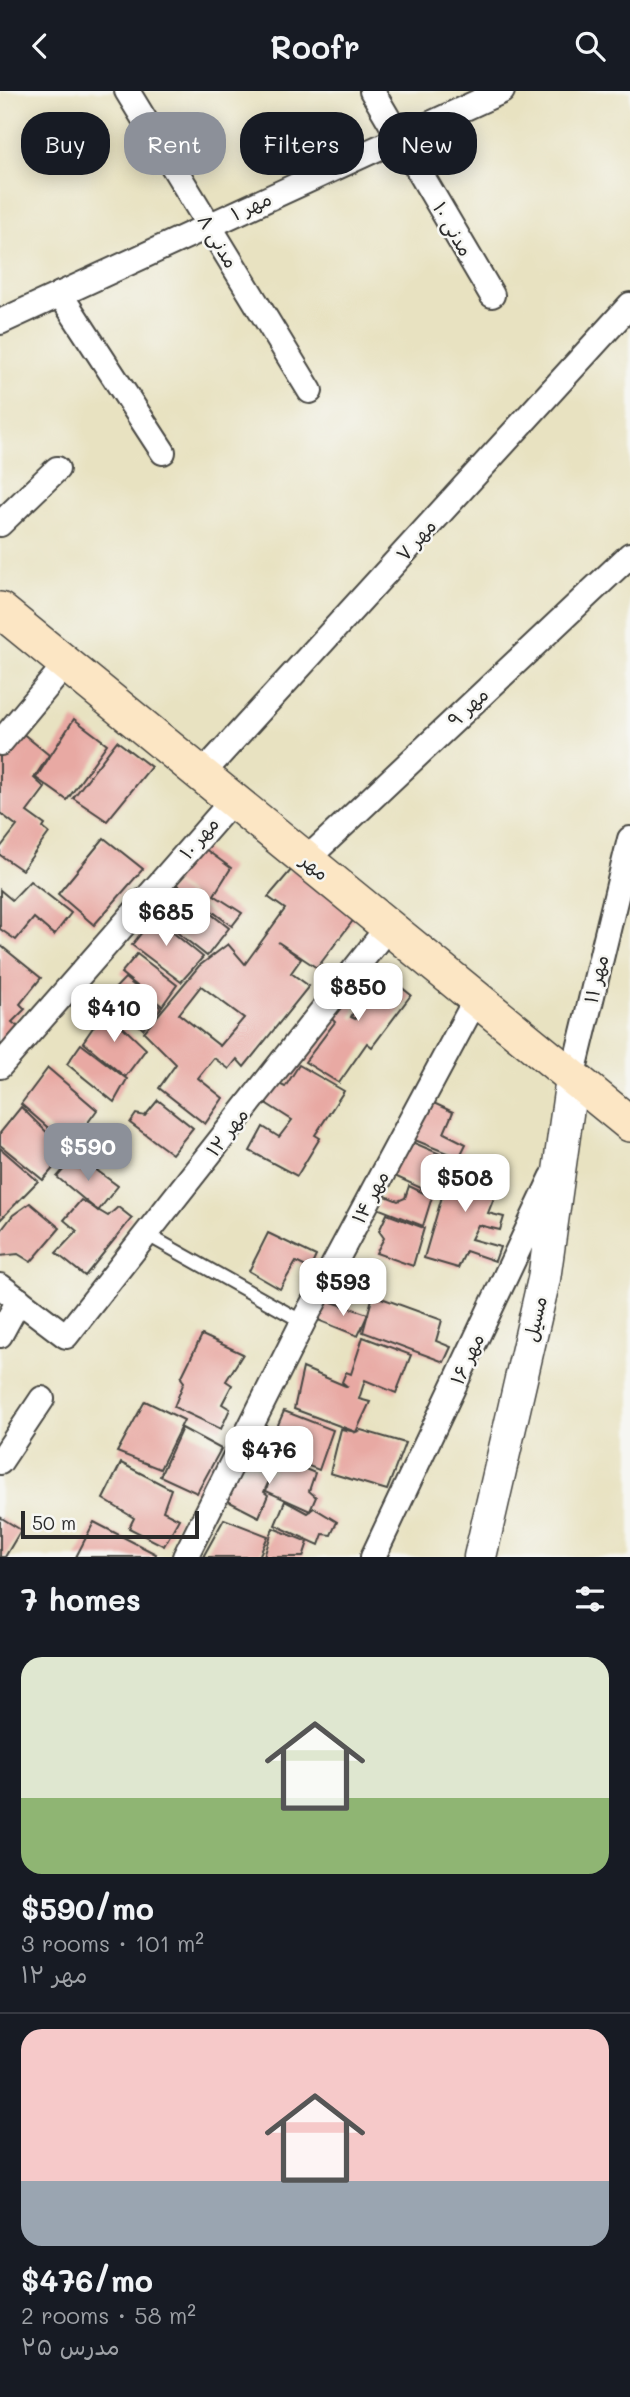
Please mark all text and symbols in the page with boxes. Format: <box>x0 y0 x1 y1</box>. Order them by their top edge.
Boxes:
text: Roofr <box>270 25 360 67</box>
icon: back <box>21 27 59 65</box>
icon: search <box>571 27 609 65</box>
chip: Buy <box>21 112 110 175</box>
chip: Rent <box>124 112 226 175</box>
chip: Filters <box>240 112 364 175</box>
chip: New <box>378 112 477 175</box>
street label: مهر ۱ <box>226 185 275 226</box>
street label: مدنی ۱۰ <box>427 197 479 261</box>
street label: مدنی ۸ <box>192 209 244 273</box>
street label: مهر ۷ <box>390 513 441 566</box>
street label: مهر ۹ <box>442 681 493 732</box>
street label: مهر ۱۰ <box>173 811 224 864</box>
street label: مهر <box>295 847 334 885</box>
pin: $685 <box>125 889 207 948</box>
text: $685 <box>138 896 194 926</box>
street label: مهر ۱۱ <box>577 952 614 1006</box>
pin: $850 <box>317 963 399 1023</box>
text: $850 <box>330 971 386 1001</box>
pin: $410 <box>73 985 155 1044</box>
text: $410 <box>87 992 141 1022</box>
street label: مهر ۱۲ <box>200 1102 253 1161</box>
pin: $590 <box>47 1123 129 1183</box>
text: $590 <box>60 1131 116 1161</box>
pin: $508 <box>424 1155 506 1214</box>
text: $508 <box>437 1162 493 1192</box>
street label: مهر ۱۴ <box>345 1166 394 1227</box>
pin: $593 <box>302 1259 384 1318</box>
text: $593 <box>315 1266 371 1296</box>
street label: مسیل <box>517 1294 552 1344</box>
street label: مهر ۱۶ <box>444 1329 489 1388</box>
pin: $476 <box>228 1427 310 1486</box>
text: $476 <box>241 1434 297 1464</box>
scale bar <box>21 1508 200 1540</box>
text: 50 m <box>32 1510 76 1535</box>
text: 7 homes <box>21 1579 141 1619</box>
icon: filters <box>571 1580 609 1618</box>
icon: home <box>252 1703 378 1829</box>
text: $590/mo <box>21 1888 154 1928</box>
text: 3 rooms · 101 m² <box>21 1928 204 1958</box>
text: مهر ۱۲ <box>21 1959 87 1989</box>
icon: home <box>252 2075 378 2201</box>
text: $476/mo <box>21 2260 153 2300</box>
text: 2 rooms · 58 m² <box>21 2300 196 2330</box>
text: مدرس ۲۵ <box>21 2331 120 2361</box>

